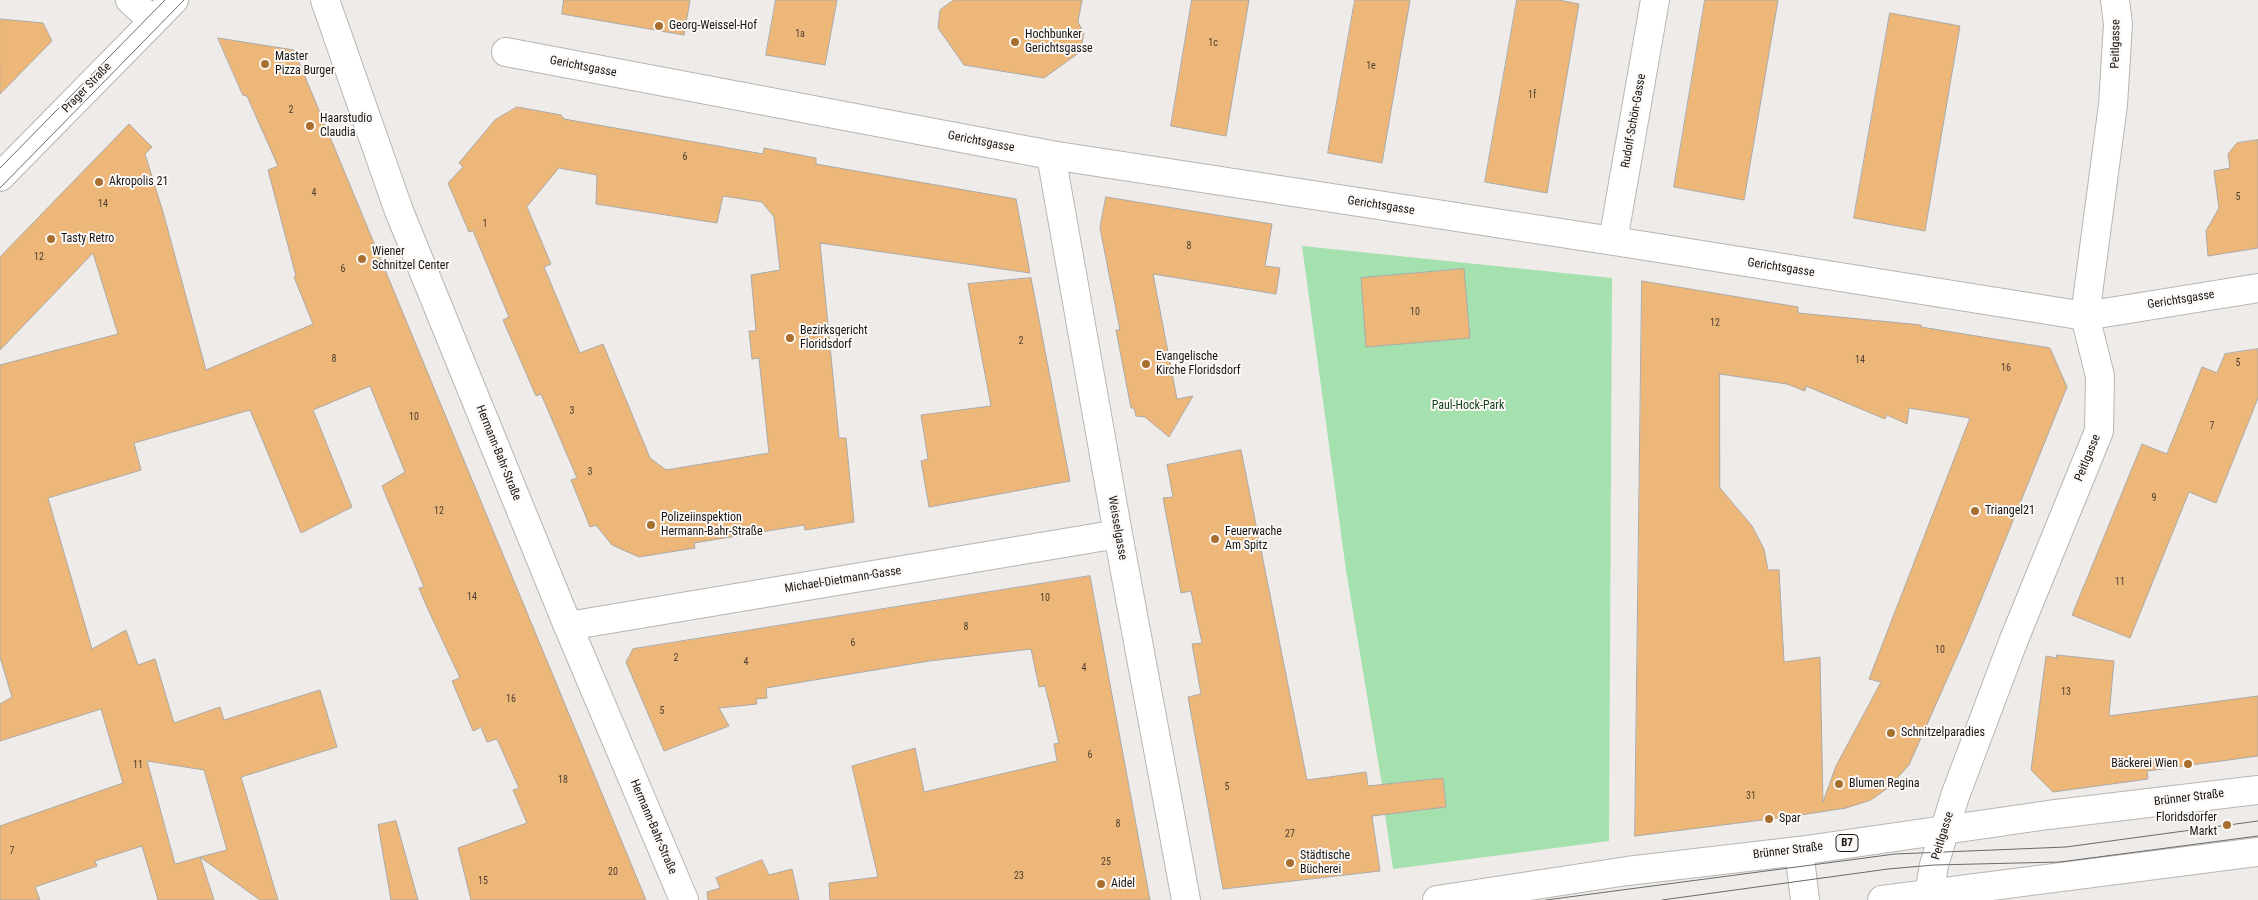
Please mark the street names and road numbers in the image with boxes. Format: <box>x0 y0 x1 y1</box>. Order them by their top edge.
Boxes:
street label: Peitlgasse <box>2108 19 2124 69</box>
street label: Gerichtsgasse <box>548 53 618 81</box>
street label: Prager Straße <box>59 60 115 116</box>
street label: Rudolf-Schön-Gasse <box>1619 73 1649 169</box>
street label: Gerichtsgasse <box>946 128 1016 156</box>
street label: Gerichtsgasse <box>1346 194 1416 218</box>
street label: Gerichtsgasse <box>1746 256 1816 280</box>
street label: Gerichtsgasse <box>2146 288 2216 312</box>
street label: Hermann-Bahr-Straße <box>472 403 524 503</box>
street label: Peitlgasse <box>2072 432 2104 484</box>
street label: Weisselgasse <box>1104 495 1130 561</box>
street label: Michael-Dietmann-Gasse <box>784 564 902 596</box>
street label: Hermann-Bahr-Straße <box>627 777 679 877</box>
street label: Brünner Straße <box>2153 787 2225 809</box>
street label: Peitlgasse <box>1929 810 1957 862</box>
road number: B7 <box>1836 834 1858 851</box>
street label: Brünner Straße <box>1752 840 1824 862</box>

